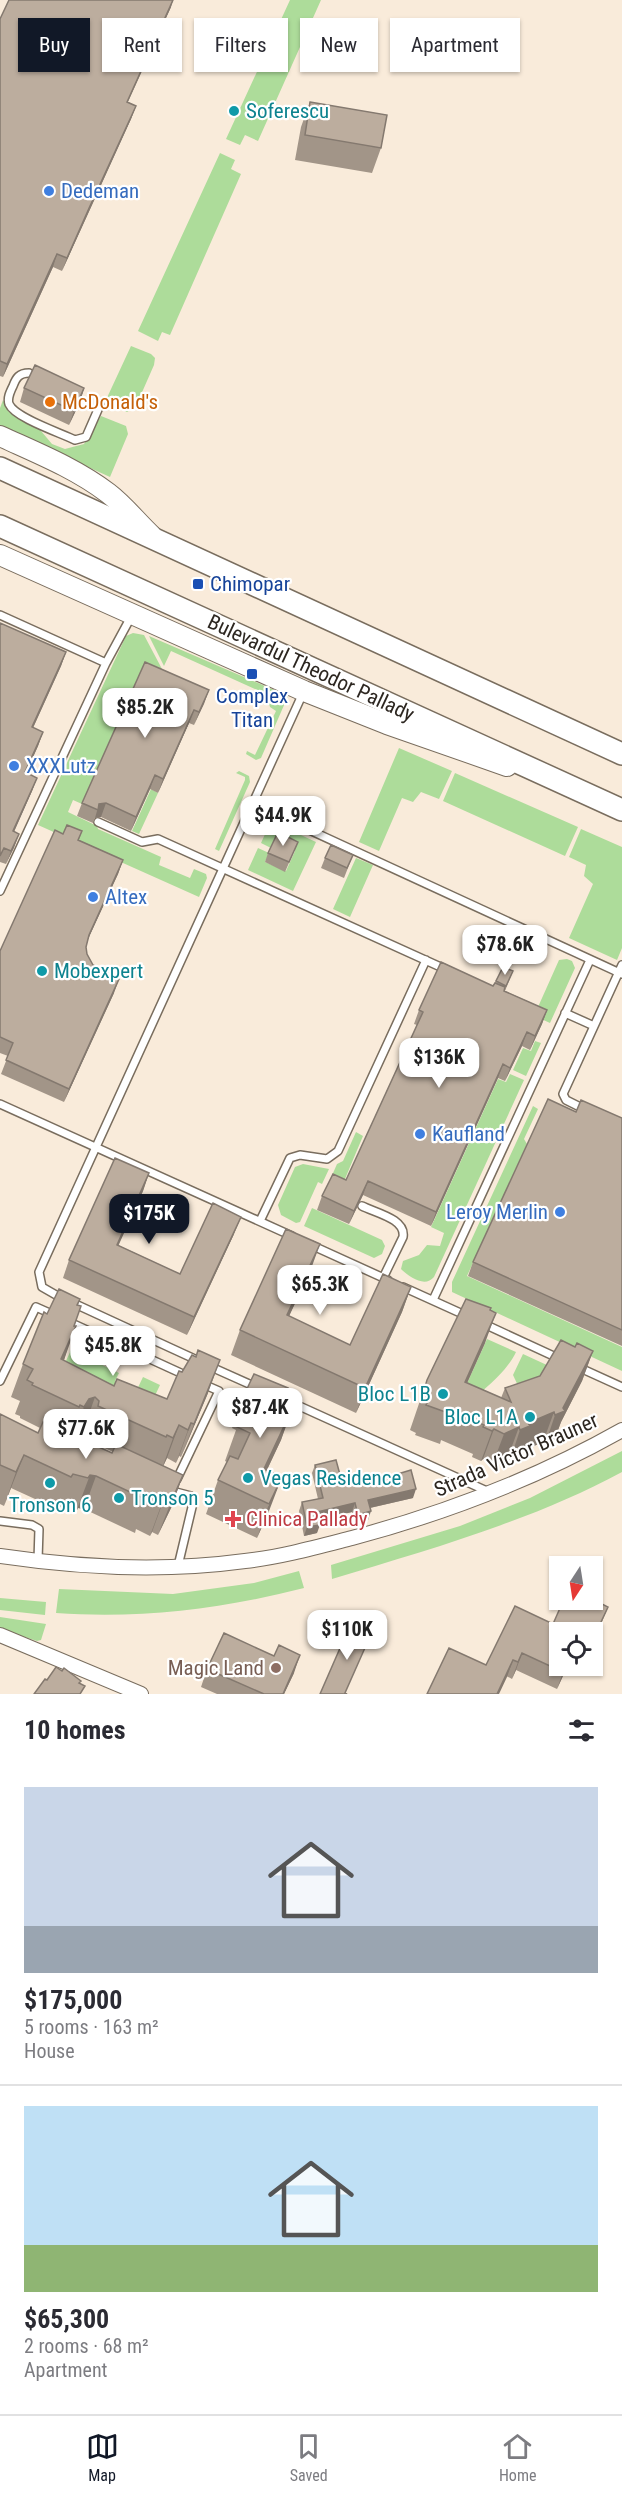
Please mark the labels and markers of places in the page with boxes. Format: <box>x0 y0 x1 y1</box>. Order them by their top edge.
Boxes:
place label: Soferescu <box>246 99 329 123</box>
marker: Soferescu <box>227 104 241 118</box>
place label: Dedeman <box>61 179 139 203</box>
marker: Dedeman <box>42 184 56 198</box>
place label: McDonald's <box>62 390 158 414</box>
marker: McDonald's <box>43 395 57 409</box>
place label: Chimopar <box>210 572 290 596</box>
marker: Chimopar <box>191 577 205 591</box>
marker: Complex Titan <box>245 667 259 681</box>
place label: Complex Titan <box>216 684 288 732</box>
pin: $85.2K <box>96 688 194 739</box>
place label: XXXLutz <box>26 754 96 778</box>
marker: XXXLutz <box>7 759 21 773</box>
pin: $44.9K <box>234 796 332 847</box>
place label: Altex <box>105 885 147 909</box>
marker: Altex <box>86 890 100 904</box>
pin: $78.6K <box>456 925 554 976</box>
place label: Mobexpert <box>54 959 143 983</box>
marker: Mobexpert <box>35 964 49 978</box>
pin: $136K <box>397 1038 481 1089</box>
place label: Kaufland <box>432 1122 505 1146</box>
marker: Kaufland <box>413 1127 427 1141</box>
pin: $175K <box>107 1194 191 1245</box>
place label: Leroy Merlin <box>446 1200 548 1224</box>
marker: Leroy Merlin <box>553 1205 567 1219</box>
pin: $65.3K <box>271 1265 369 1316</box>
pin: $45.8K <box>64 1326 162 1377</box>
place label: Bloc L1B <box>358 1382 431 1406</box>
marker: Bloc L1B <box>436 1387 450 1401</box>
pin: $87.4K <box>211 1388 309 1439</box>
place label: Bloc L1A <box>444 1405 518 1429</box>
pin: $77.6K <box>37 1409 135 1460</box>
marker: Bloc L1A <box>523 1410 537 1424</box>
place label: Vegas Residence <box>260 1466 401 1490</box>
marker: Vegas Residence <box>241 1471 255 1485</box>
marker: Tronson 6 <box>43 1476 57 1490</box>
place label: Tronson 5 <box>131 1486 214 1510</box>
marker: Tronson 5 <box>112 1491 126 1505</box>
place label: Tronson 6 <box>9 1493 91 1517</box>
place label: Clinica Pallady <box>246 1507 368 1531</box>
marker: Clinica Pallady <box>224 1510 242 1528</box>
pin: $110K <box>305 1610 389 1661</box>
place label: Magic Land <box>168 1656 264 1680</box>
marker: Magic Land <box>269 1661 283 1675</box>

